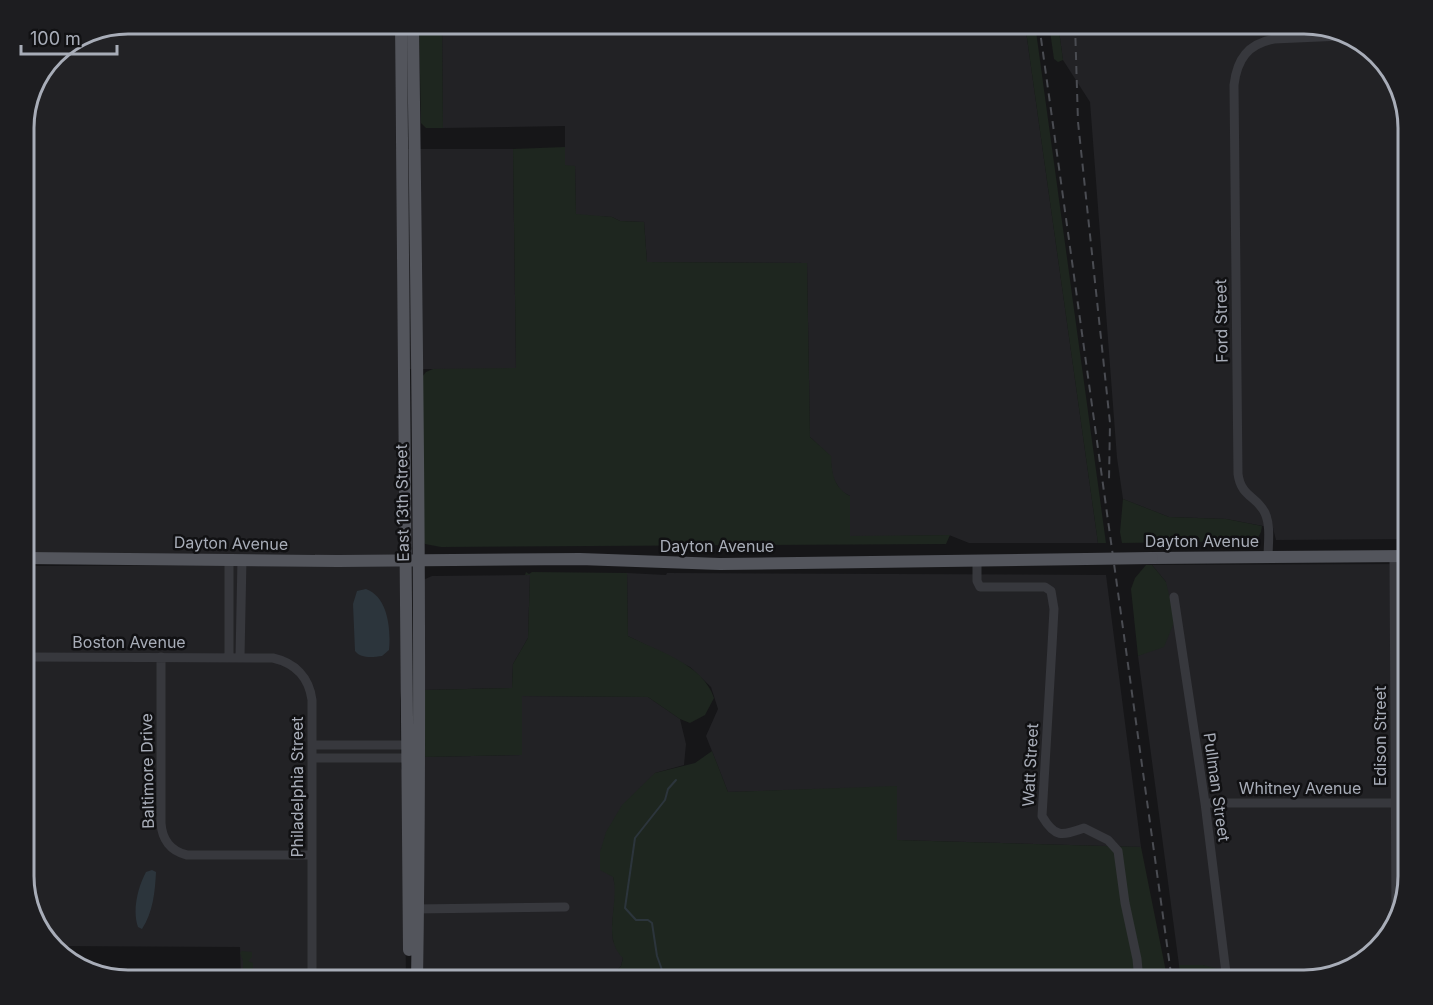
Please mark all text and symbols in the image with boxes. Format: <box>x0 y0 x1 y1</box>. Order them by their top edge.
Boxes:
scale bar <box>21 18 117 56</box>
text: 100 m <box>30 28 81 49</box>
street label: Ford Street <box>1210 279 1232 363</box>
street label: East 13th Street <box>391 444 413 562</box>
street label: Dayton Avenue <box>1145 531 1259 551</box>
street label: Dayton Avenue <box>174 532 288 554</box>
street label: Dayton Avenue <box>660 536 774 556</box>
street label: Boston Avenue <box>72 632 186 652</box>
street label: Edison Street <box>1370 686 1390 786</box>
street label: Baltimore Drive <box>136 713 158 829</box>
street label: Philadelphia Street <box>287 716 307 858</box>
street label: Watt Street <box>1018 723 1042 807</box>
street label: Pullman Street <box>1199 731 1235 843</box>
street label: Whitney Avenue <box>1239 778 1361 798</box>

